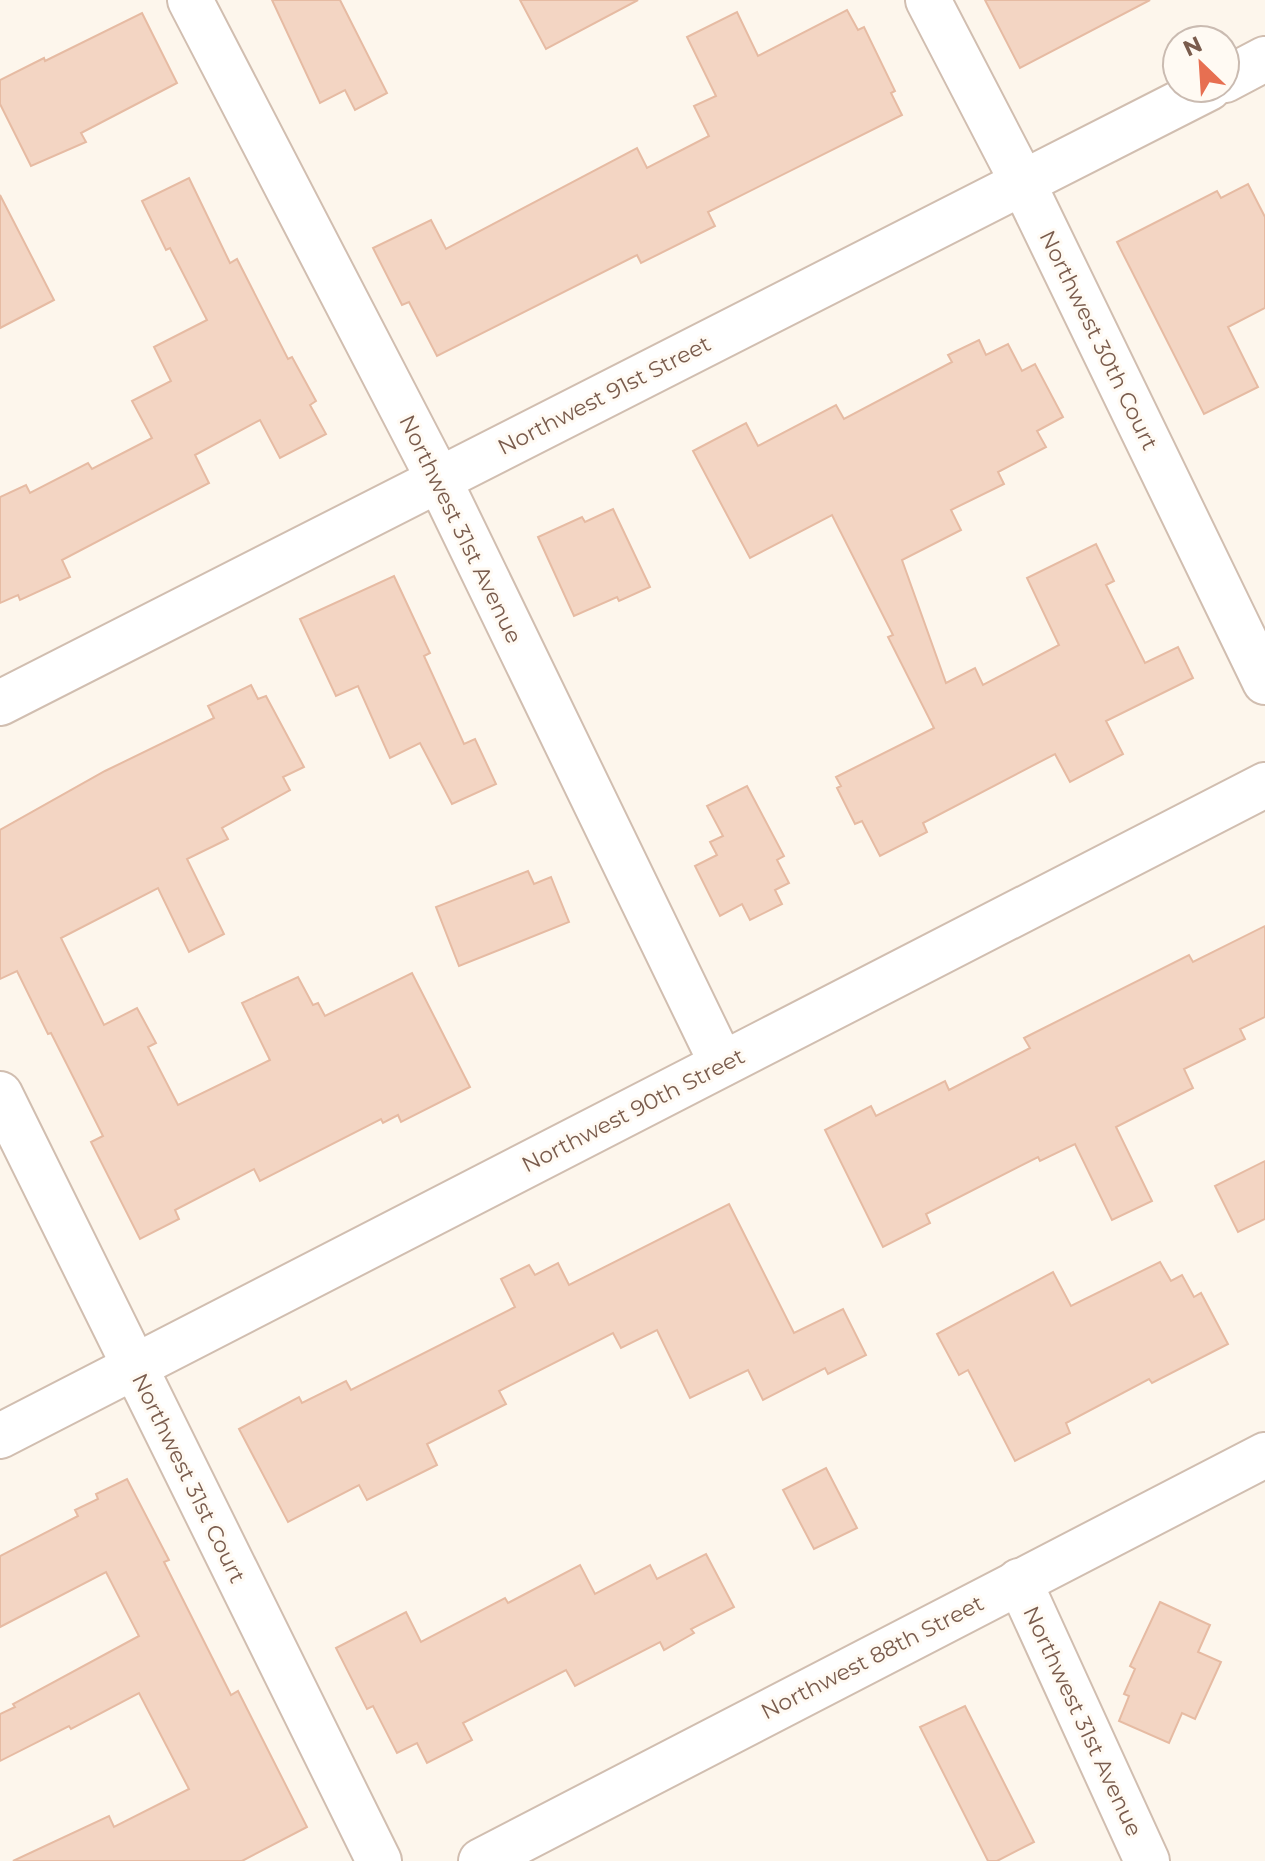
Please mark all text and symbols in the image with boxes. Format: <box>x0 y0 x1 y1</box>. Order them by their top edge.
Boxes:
north arrow <box>1161 24 1241 104</box>
text: N <box>1179 30 1207 62</box>
street label: Northwest 30th Court <box>1034 226 1163 454</box>
street label: Northwest 91st Street <box>493 330 715 461</box>
street label: Northwest 31st Avenue <box>393 411 528 648</box>
street label: Northwest 90th Street <box>517 1042 749 1178</box>
street label: Northwest 31st Court <box>126 1369 251 1587</box>
street label: Northwest 88th Street <box>756 1589 988 1725</box>
street label: Northwest 31st Avenue <box>1017 1602 1148 1841</box>

